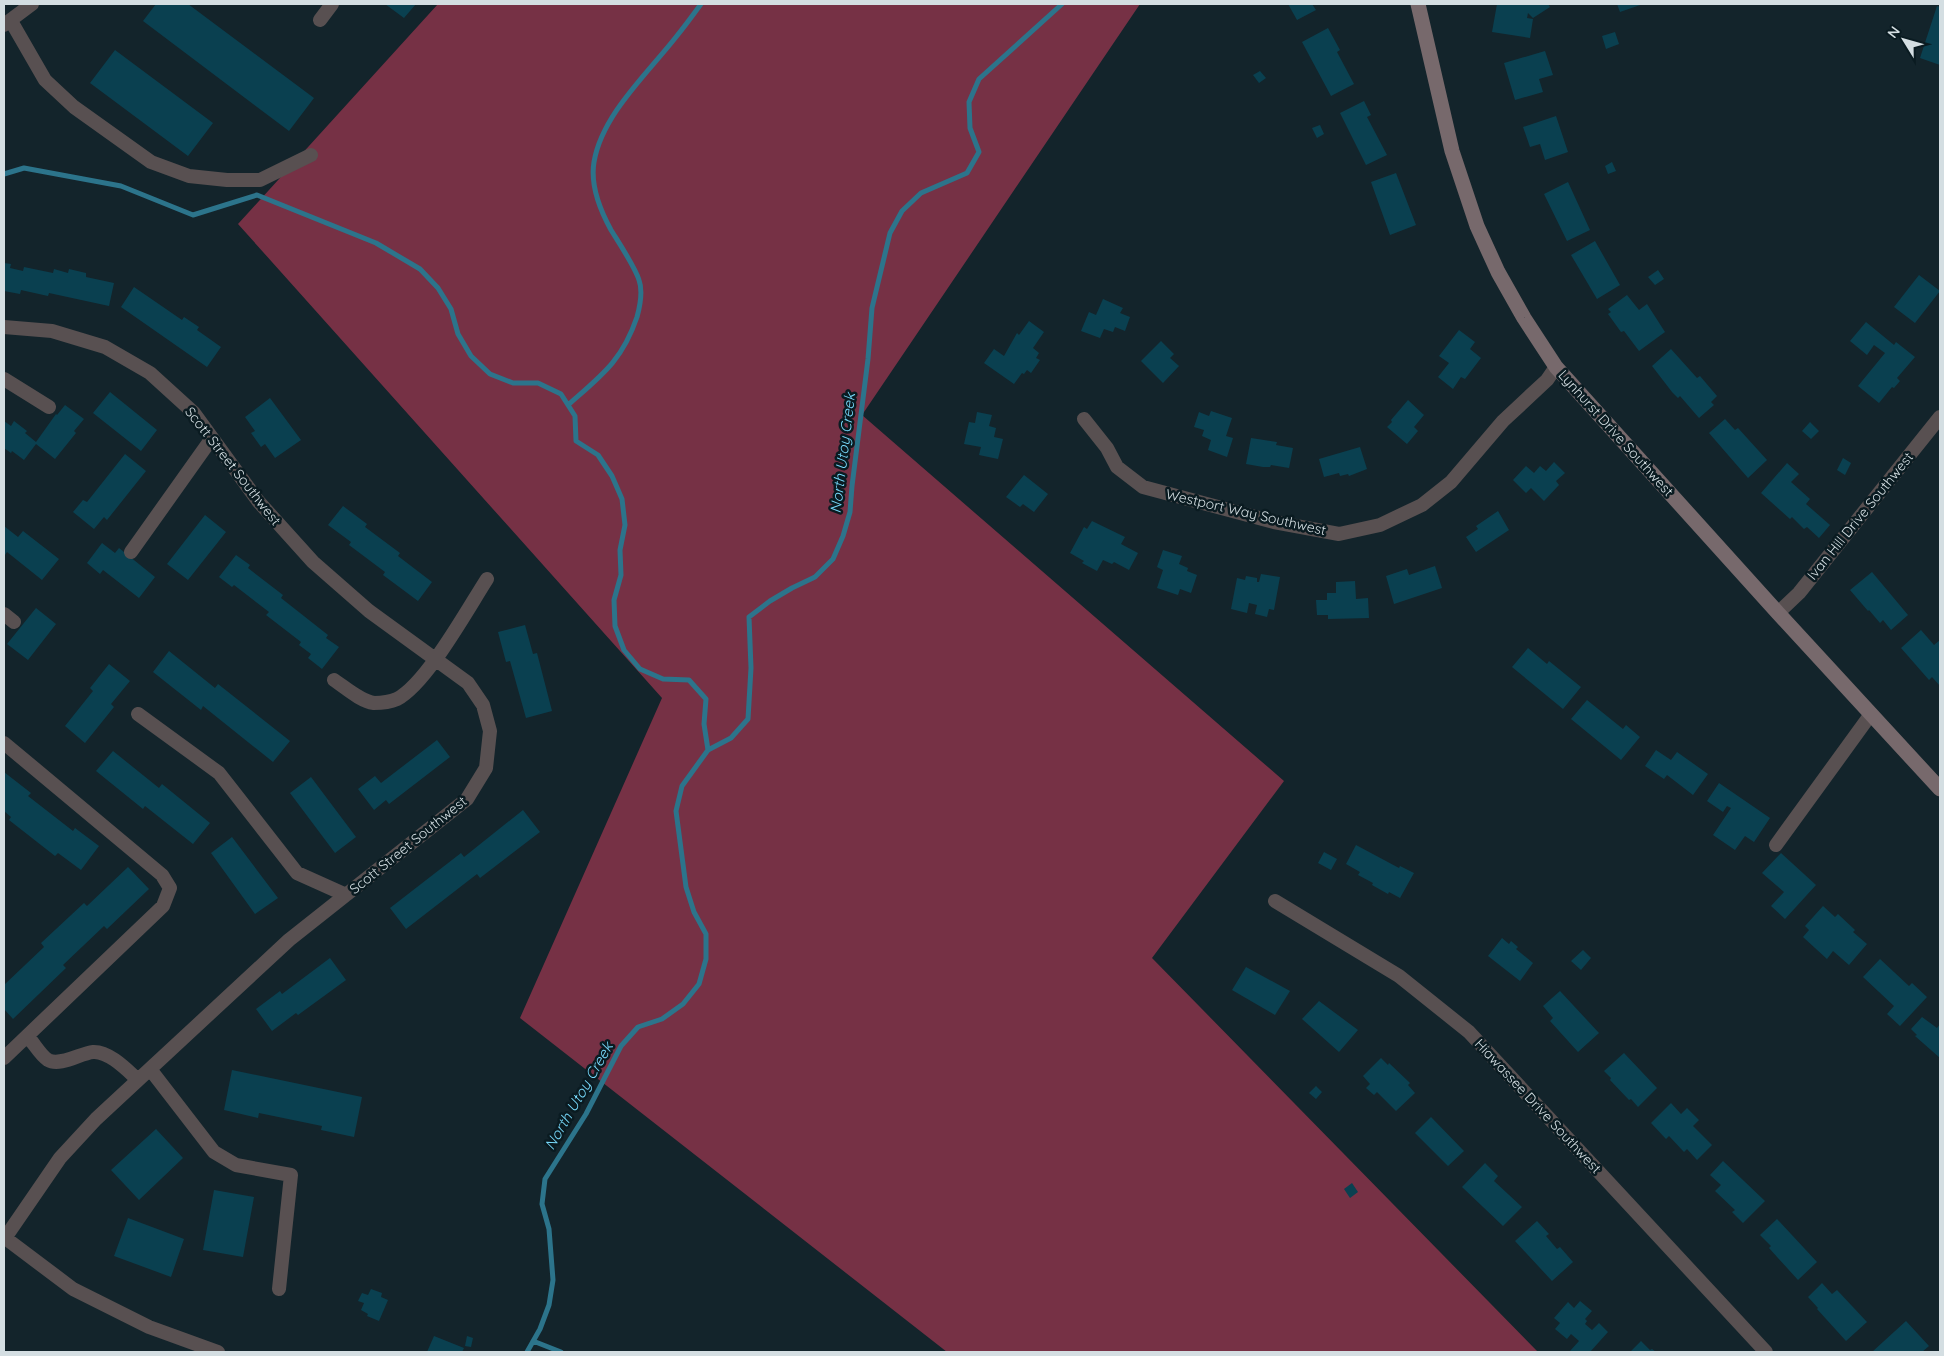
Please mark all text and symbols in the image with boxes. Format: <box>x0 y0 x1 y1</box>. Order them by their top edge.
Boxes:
north arrow <box>1879 15 1929 65</box>
text: N <box>1883 23 1904 42</box>
street label: Lynhurst Drive Southwest <box>1554 366 1678 500</box>
water label: North Utoy Creek <box>826 390 860 514</box>
street label: Scott Street Southwest <box>181 403 285 529</box>
street label: Ivan Hill Drive Southwest <box>1803 448 1917 583</box>
street label: Westport Way Southwest <box>1164 485 1328 539</box>
street label: Scott Street Southwest <box>346 792 470 898</box>
street label: Hiawassee Drive Southwest <box>1471 1035 1605 1177</box>
water label: North Utoy Creek <box>540 1037 618 1153</box>

